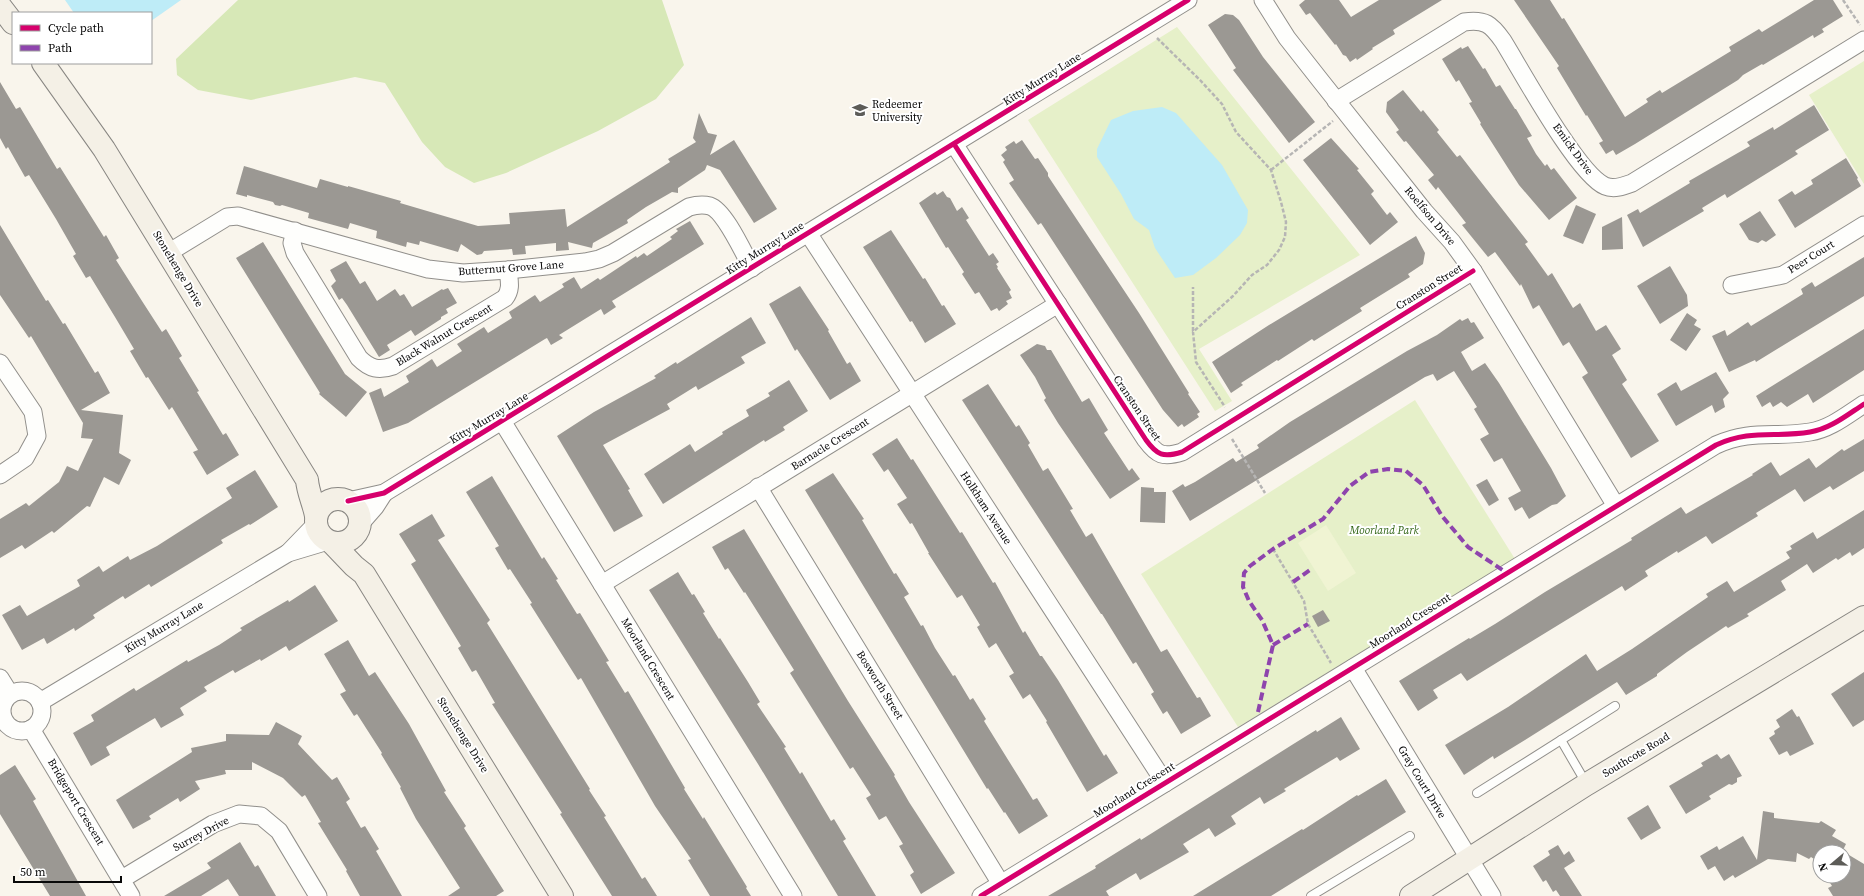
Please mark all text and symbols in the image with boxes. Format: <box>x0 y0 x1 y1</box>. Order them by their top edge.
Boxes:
legend <box>12 12 152 64</box>
text: Cycle path <box>48 20 104 36</box>
text: Path <box>48 40 72 56</box>
street label: Kitty Murray Lane <box>1000 49 1084 109</box>
place label: Redeemer University <box>872 97 923 125</box>
school or university icon: Redeemer University <box>851 101 869 119</box>
street label: Emick Drive <box>1549 120 1597 178</box>
street label: Roelfson Drive <box>1401 183 1459 249</box>
street label: Kitty Murray Lane <box>723 218 807 278</box>
street label: Stonehenge Drive <box>149 228 207 310</box>
street label: Peer Court <box>1785 237 1838 277</box>
street label: Butternut Grove Lane <box>458 257 565 279</box>
street label: Cranston Street <box>1393 260 1465 313</box>
street label: Black Walnut Crescent <box>393 300 495 370</box>
street label: Cranston Street <box>1110 372 1165 444</box>
street label: Kitty Murray Lane <box>447 388 532 447</box>
street label: Barnacle Crescent <box>788 414 872 474</box>
street label: Holkham Avenue <box>957 469 1015 548</box>
park label: Moorland Park <box>1348 523 1419 538</box>
street label: Moorland Crescent <box>1366 590 1454 652</box>
street label: Kitty Murray Lane <box>122 597 207 656</box>
street label: Moorland Crescent <box>617 615 679 703</box>
street label: Bosworth Street <box>853 648 907 722</box>
street label: Stonehenge Drive <box>434 694 492 776</box>
street label: Southcote Road <box>1600 729 1673 781</box>
street label: Gray Court Drive <box>1394 743 1450 822</box>
street label: Bridgeport Crescent <box>44 756 108 848</box>
street label: Moorland Crescent <box>1090 759 1178 821</box>
street label: Surrey Drive <box>170 813 232 855</box>
north arrow <box>1812 844 1852 884</box>
scale bar <box>14 858 121 884</box>
text: N <box>1815 861 1831 873</box>
text: 50 m <box>20 864 46 880</box>

